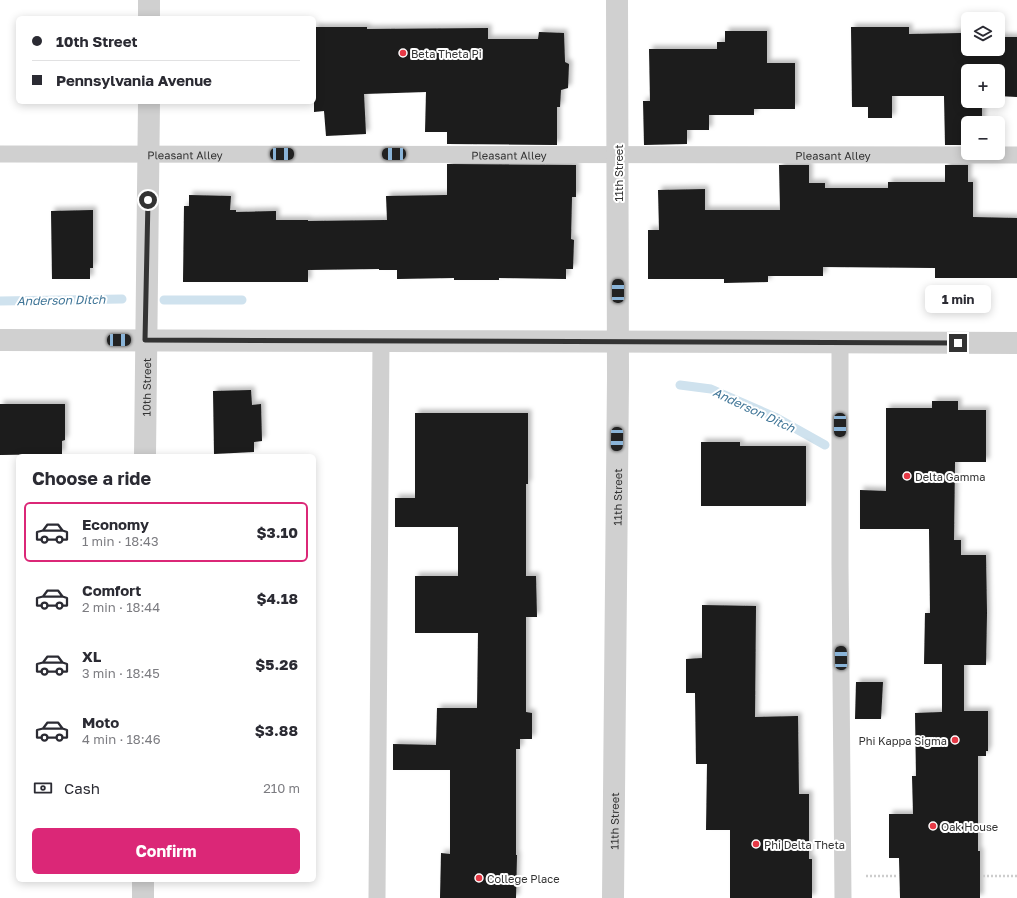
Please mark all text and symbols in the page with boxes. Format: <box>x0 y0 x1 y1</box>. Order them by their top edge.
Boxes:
map controls <box>961 12 1005 160</box>
button: layers <box>961 12 1005 56</box>
text: 10th Street <box>56 32 137 50</box>
place label: Beta Theta Pi <box>411 47 482 60</box>
marker: Beta Theta Pi <box>398 48 408 58</box>
button: + <box>961 64 1005 108</box>
text: Pennsylvania Avenue <box>56 71 212 89</box>
button: − <box>961 116 1005 160</box>
street label: 11th Street <box>612 144 625 202</box>
street label: Pleasant Alley <box>147 148 223 161</box>
car <box>270 148 294 160</box>
car <box>382 148 406 160</box>
street label: Pleasant Alley <box>471 148 547 161</box>
street label: Pleasant Alley <box>795 148 871 161</box>
route start <box>139 191 157 209</box>
car <box>612 279 624 303</box>
callout: 1 min <box>925 285 991 313</box>
text: 1 min <box>942 291 974 307</box>
water label: Anderson Ditch <box>17 292 106 308</box>
car <box>107 334 131 346</box>
route end <box>949 334 967 352</box>
street label: 10th Street <box>139 358 153 416</box>
water label: Anderson Ditch <box>711 384 798 436</box>
car <box>834 413 846 437</box>
car <box>611 427 623 451</box>
text: Choose a ride <box>32 467 151 489</box>
street label: 11th Street <box>610 468 624 526</box>
place label: Delta Gamma <box>915 470 985 483</box>
marker: Delta Gamma <box>902 471 912 481</box>
icon: car <box>34 514 70 550</box>
text: Economy <box>82 515 149 533</box>
text: $3.10 <box>257 523 298 541</box>
text: 1 min · 18:43 <box>82 533 159 549</box>
icon: car <box>34 580 70 616</box>
text: Comfort <box>82 581 141 599</box>
text: $4.18 <box>256 589 298 607</box>
text: 2 min · 18:44 <box>82 599 160 615</box>
icon: car <box>34 646 70 682</box>
car <box>835 646 847 670</box>
text: XL <box>82 647 101 665</box>
text: $5.26 <box>255 655 298 673</box>
text: 3 min · 18:45 <box>82 665 160 681</box>
icon: car <box>34 712 70 748</box>
text: Moto <box>82 713 119 731</box>
text: $3.88 <box>255 721 298 739</box>
text: 4 min · 18:46 <box>82 731 161 747</box>
place label: Phi Kappa Sigma <box>858 734 947 747</box>
marker: Phi Kappa Sigma <box>950 735 960 745</box>
icon: cash <box>32 777 54 799</box>
text: Cash <box>64 779 100 797</box>
text: 210 m <box>263 780 300 796</box>
street label: 11th Street <box>607 792 621 850</box>
place label: Oak House <box>941 820 998 833</box>
marker: Oak House <box>928 821 938 831</box>
button: Confirm <box>32 828 300 874</box>
place label: Phi Delta Theta <box>764 838 845 851</box>
marker: Phi Delta Theta <box>751 839 761 849</box>
place label: College Place <box>487 872 560 885</box>
marker: College Place <box>474 873 484 883</box>

